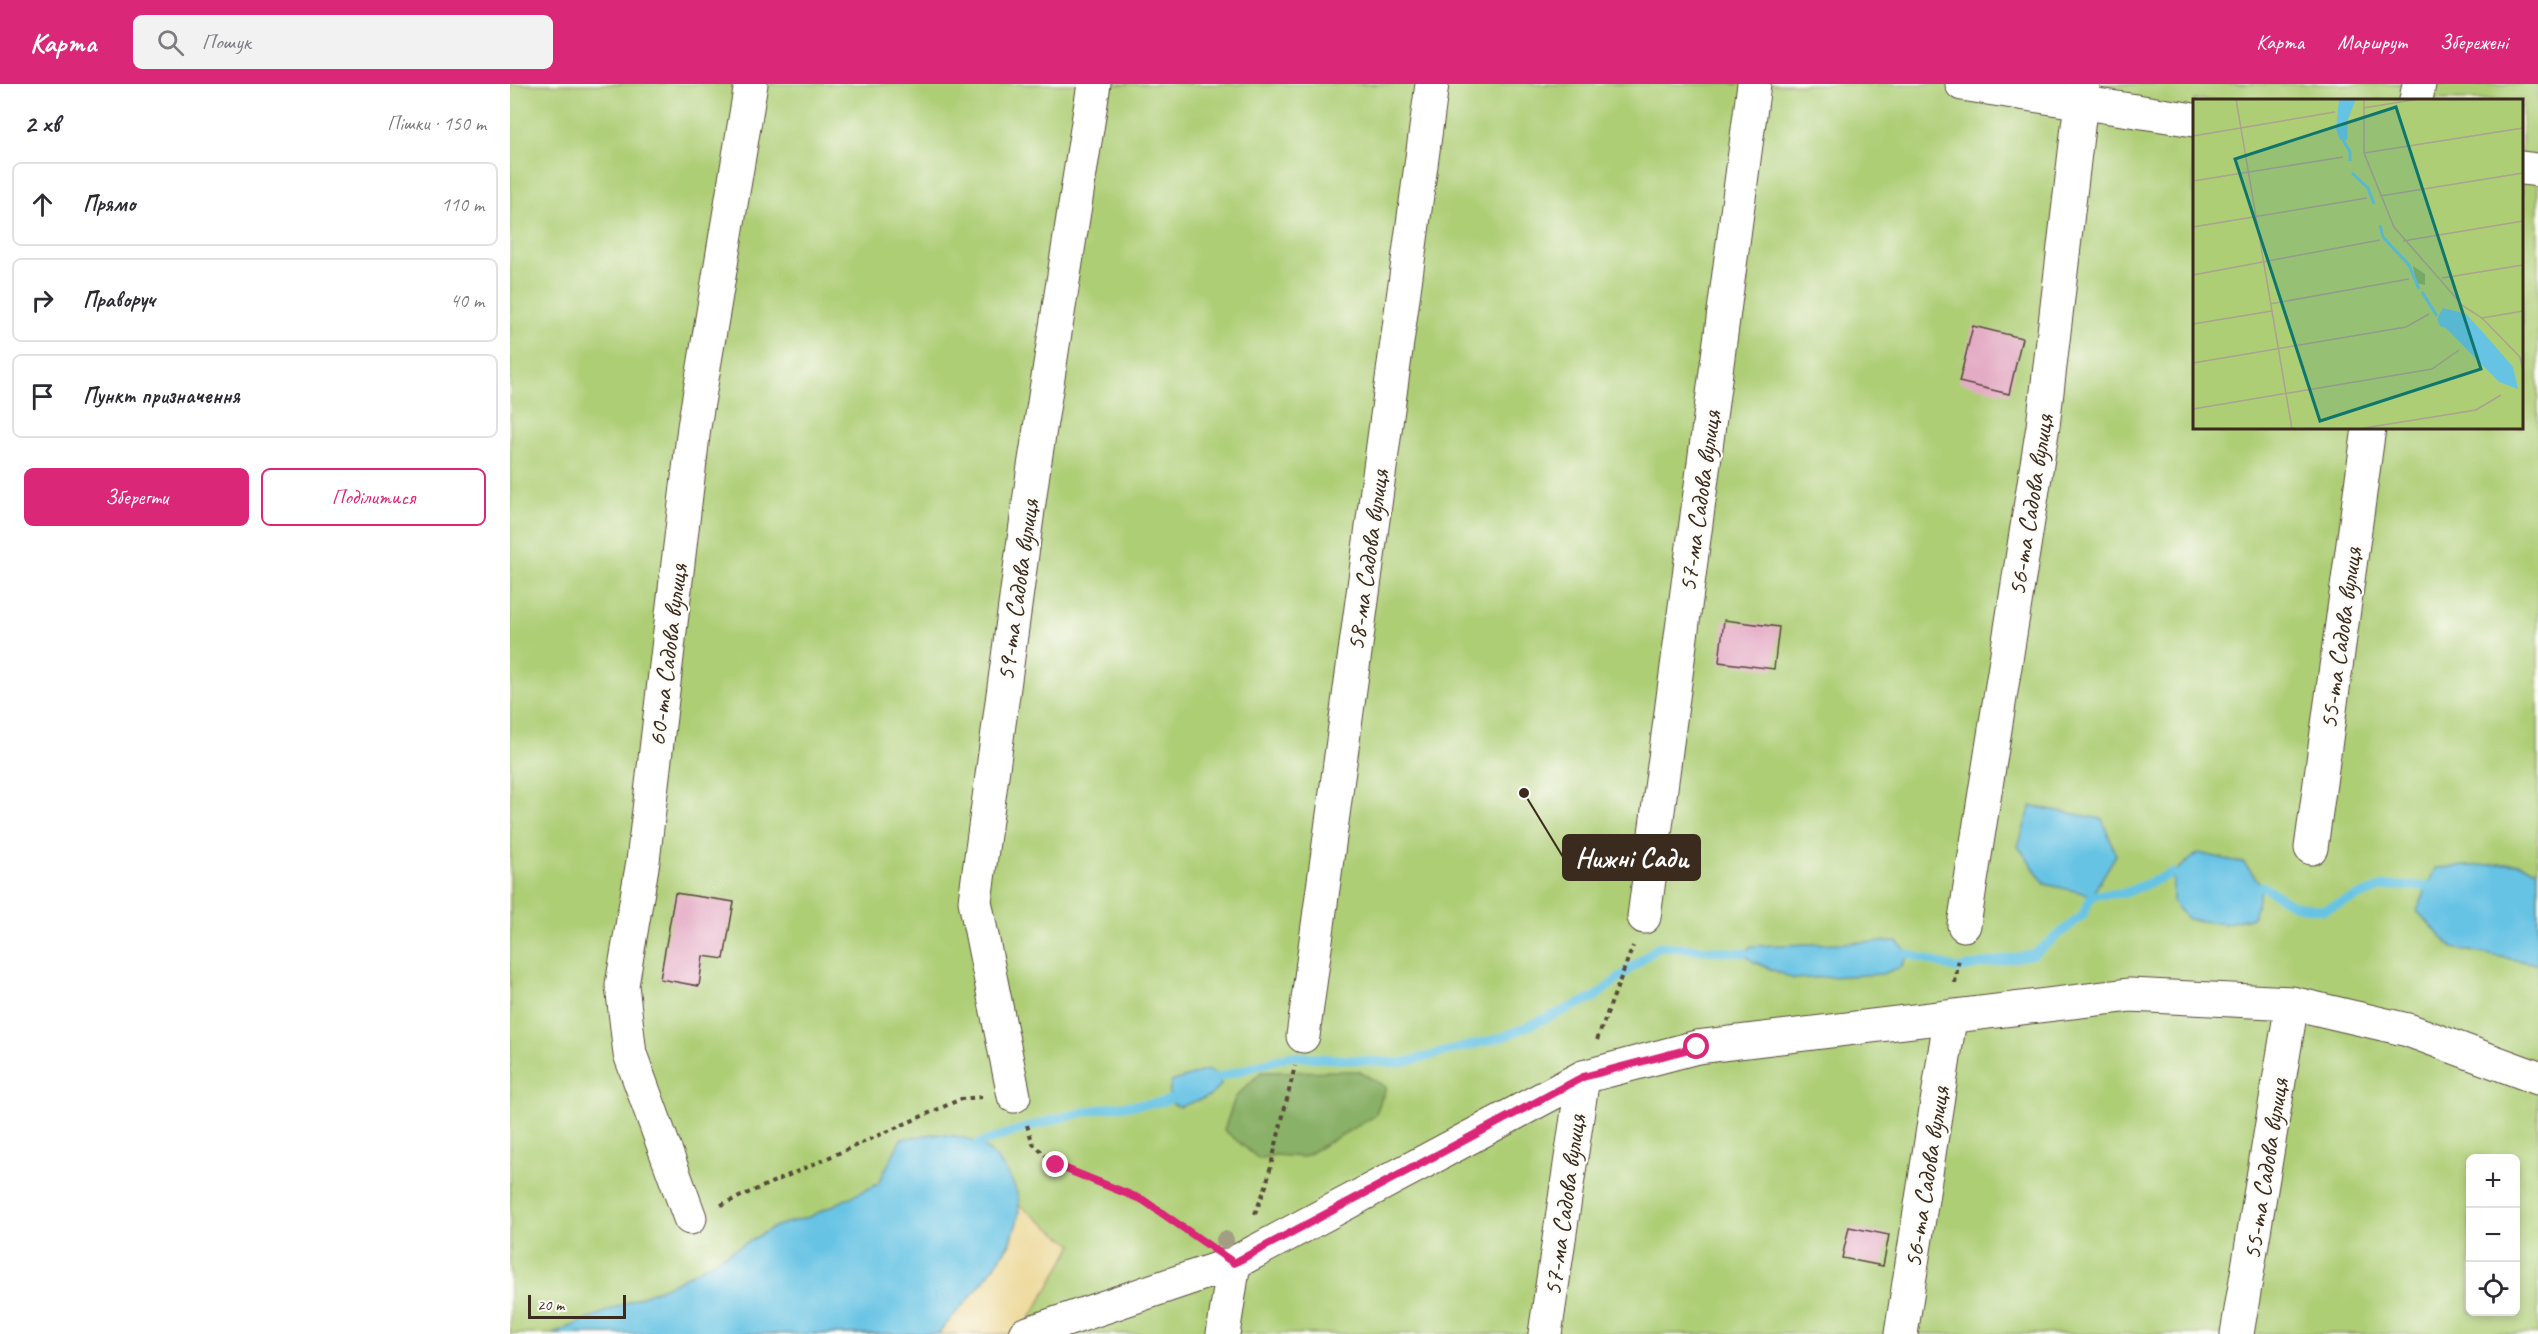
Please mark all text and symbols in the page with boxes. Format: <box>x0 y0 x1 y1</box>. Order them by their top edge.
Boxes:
search box <box>133 15 553 69</box>
text: Карта <box>30 25 97 60</box>
icon: search <box>154 26 187 59</box>
text: Пошук <box>202 28 251 56</box>
text: Карта <box>2256 29 2304 55</box>
text: Маршрут <box>2337 29 2407 55</box>
text: Збережені <box>2440 29 2508 55</box>
inset map <box>2193 99 2523 429</box>
text: 2 хв <box>24 107 59 140</box>
text: Пішки · 150 m <box>387 111 486 136</box>
icon: ahead <box>26 188 59 221</box>
text: Прямо <box>83 190 135 218</box>
text: 110 m <box>441 192 484 217</box>
icon: right <box>26 284 59 317</box>
text: Праворуч <box>83 286 155 314</box>
text: 40 m <box>450 288 484 313</box>
icon: arrive <box>26 380 59 413</box>
text: Пункт призначення <box>83 382 240 410</box>
street label: 57-ма Садова вулиця <box>1670 407 1729 594</box>
street label: 56-та Садова вулиця <box>2000 411 2061 598</box>
street label: 58-ма Садова вулиця <box>1338 466 1397 653</box>
button: Зберегти <box>24 468 249 526</box>
button: Поділитися <box>261 468 486 526</box>
street label: 59-та Садова вулиця <box>988 496 1047 683</box>
street label: 55-та Садова вулиця <box>2311 544 2370 731</box>
street label: 60-та Садова вулиця <box>640 561 695 748</box>
callout: Нижні Сади <box>1563 835 1700 880</box>
text: Нижні Сади <box>1575 841 1691 875</box>
route start <box>1683 1033 1709 1059</box>
street label: 55-та Садова вулиця <box>2235 1075 2296 1262</box>
street label: 56-та Садова вулиця <box>1896 1083 1957 1270</box>
street label: 57-ма Садова вулиця <box>1535 1111 1594 1298</box>
route end <box>1042 1151 1068 1177</box>
map controls <box>2466 1154 2520 1316</box>
button: + <box>2466 1154 2520 1208</box>
button: − <box>2466 1208 2520 1262</box>
button: locate <box>2466 1262 2520 1316</box>
scale bar <box>528 1292 626 1320</box>
text: 20 m <box>537 1295 564 1315</box>

